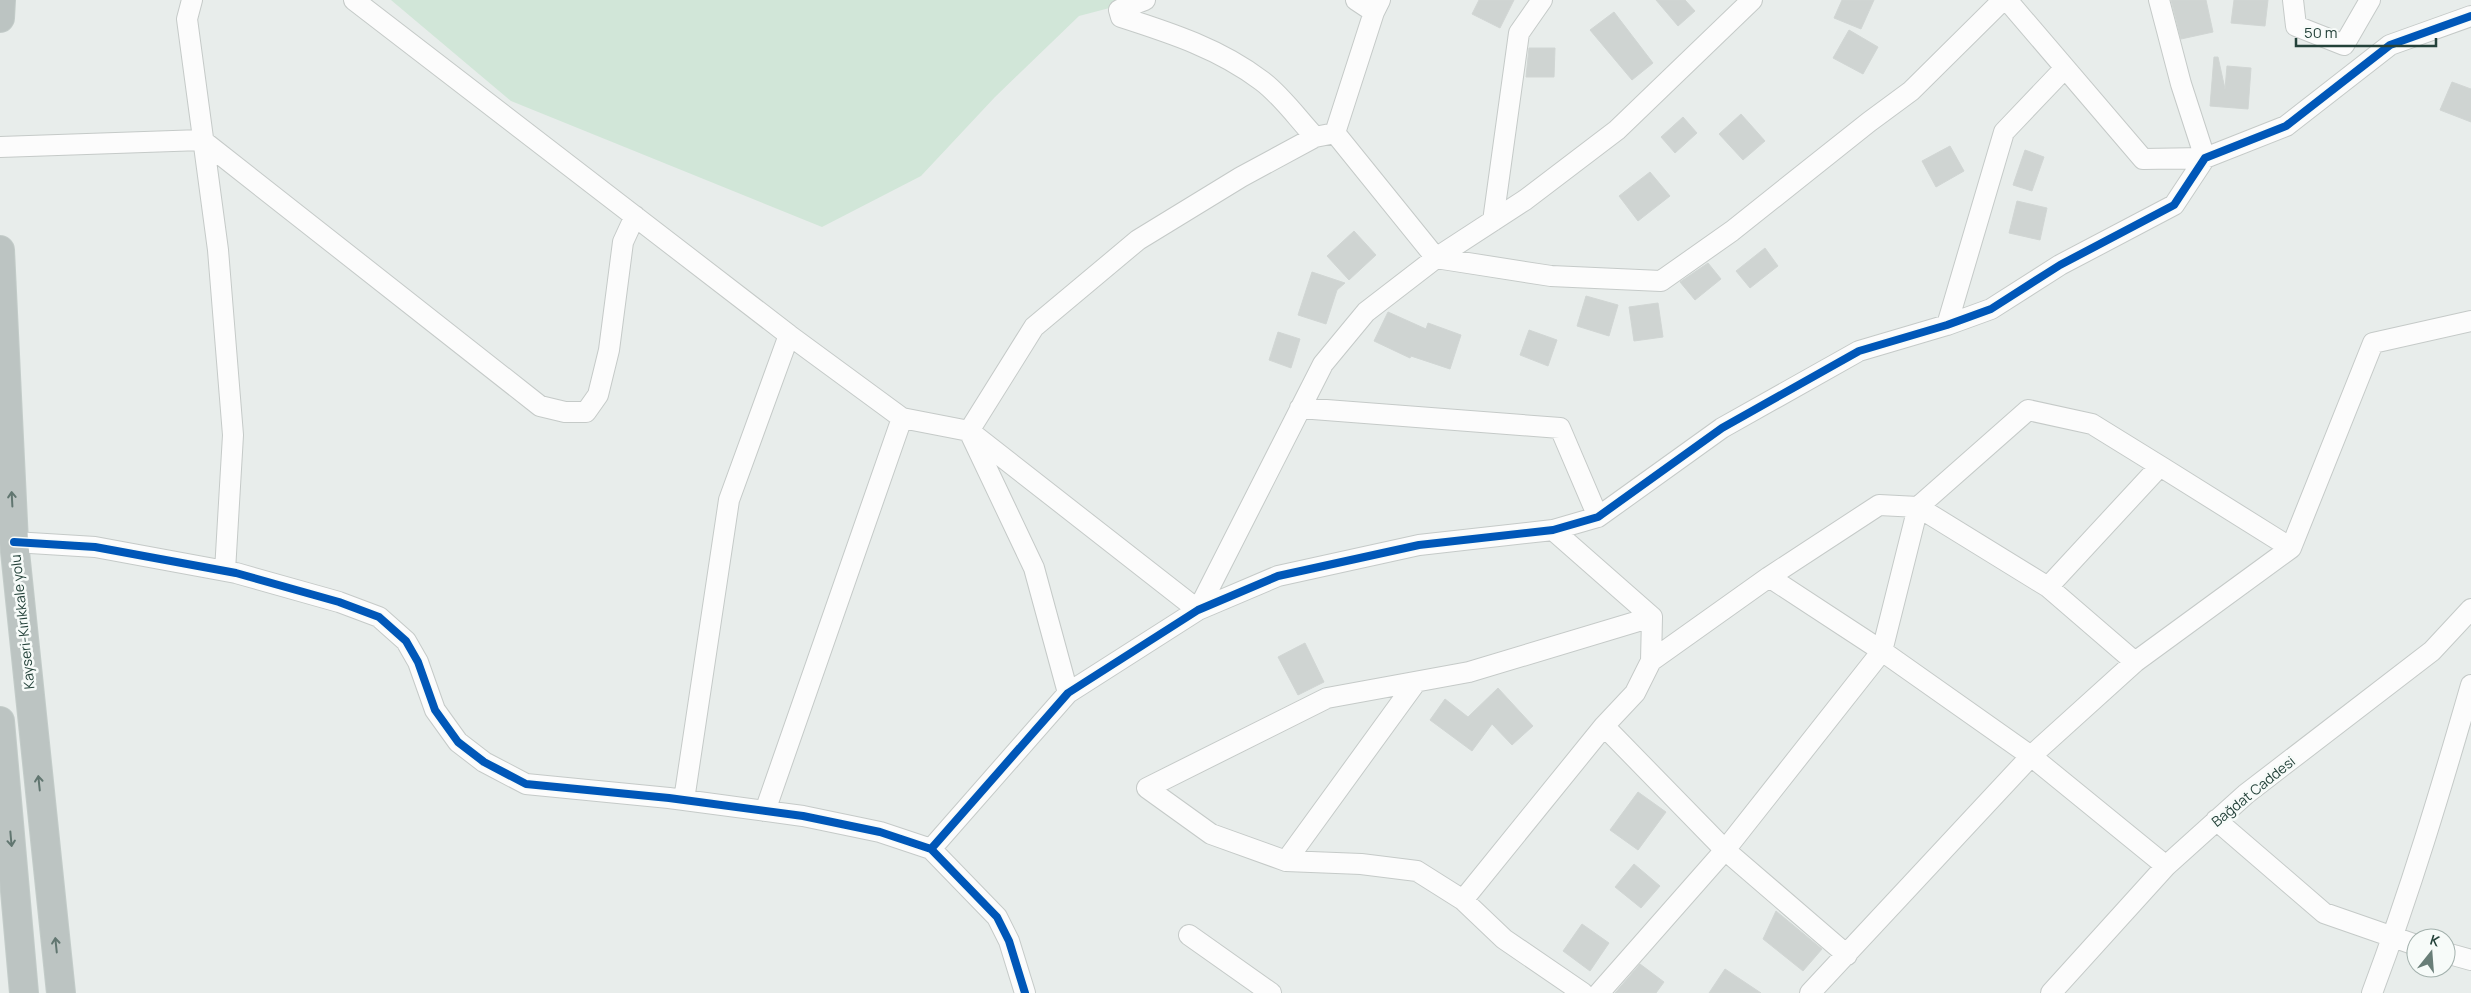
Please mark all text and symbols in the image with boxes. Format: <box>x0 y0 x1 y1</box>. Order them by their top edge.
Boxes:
scale bar <box>2296 15 2436 47</box>
text: 50 m <box>2304 22 2338 43</box>
one-way arrow <box>8 491 17 507</box>
street label: Kayseri-Kırıkkale yolu <box>5 554 39 690</box>
street label: Bağdat Caddesi <box>2207 751 2299 831</box>
one-way arrow <box>34 775 44 791</box>
one-way arrow <box>6 831 16 847</box>
north arrow <box>2406 928 2456 978</box>
text: K <box>2428 930 2443 951</box>
one-way arrow <box>51 937 61 953</box>

